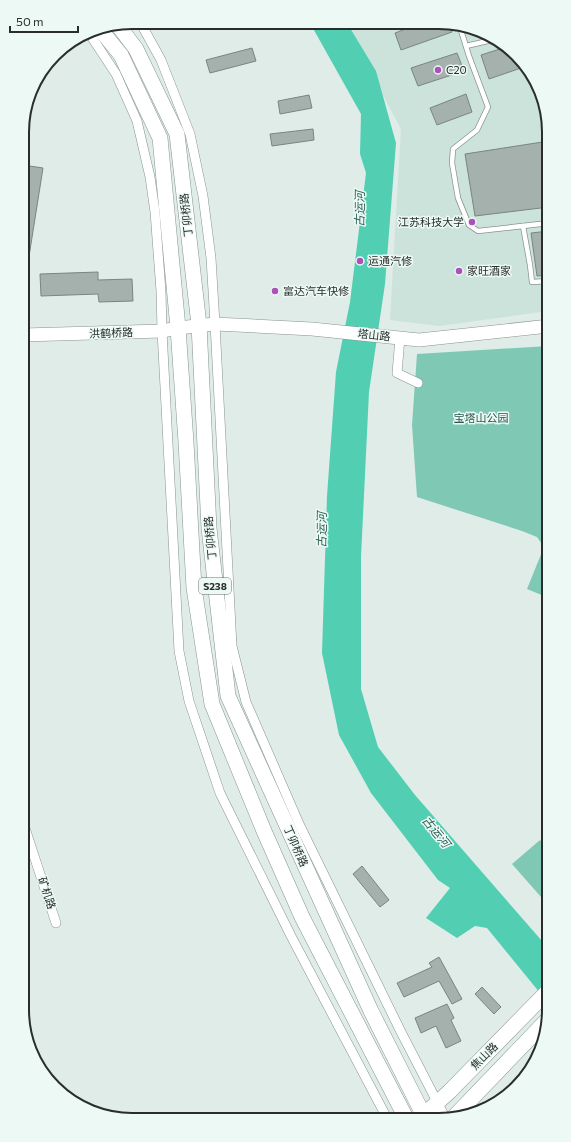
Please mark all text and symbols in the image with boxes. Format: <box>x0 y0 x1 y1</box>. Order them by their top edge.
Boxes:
scale bar <box>10 8 78 34</box>
text: 50 m <box>16 14 44 28</box>
place label: C20 <box>446 63 467 76</box>
marker: C20 <box>433 65 443 75</box>
water label: 古运河 <box>352 189 366 227</box>
street label: 丁卯桥路 <box>177 192 194 238</box>
place label: 江苏科技大学 <box>398 215 464 228</box>
marker: 江苏科技大学 <box>467 217 477 227</box>
place label: 运通汽修 <box>368 254 412 267</box>
marker: 运通汽修 <box>355 256 365 266</box>
place label: 家旺酒家 <box>467 264 511 277</box>
marker: 家旺酒家 <box>454 266 464 276</box>
place label: 富达汽车快修 <box>283 284 349 297</box>
marker: 富达汽车快修 <box>270 286 280 296</box>
street label: 洪鹤桥路 <box>89 325 133 340</box>
street label: 塔山路 <box>357 326 391 343</box>
park label: 宝塔山公园 <box>454 411 509 424</box>
water label: 古运河 <box>314 510 328 548</box>
street label: 丁卯桥路 <box>201 516 218 561</box>
road number: S238 <box>199 578 231 594</box>
water label: 古运河 <box>420 813 455 851</box>
street label: 丁卯桥路 <box>282 823 311 869</box>
street label: 矿机路 <box>36 875 59 911</box>
street label: 焦山路 <box>467 1039 500 1072</box>

